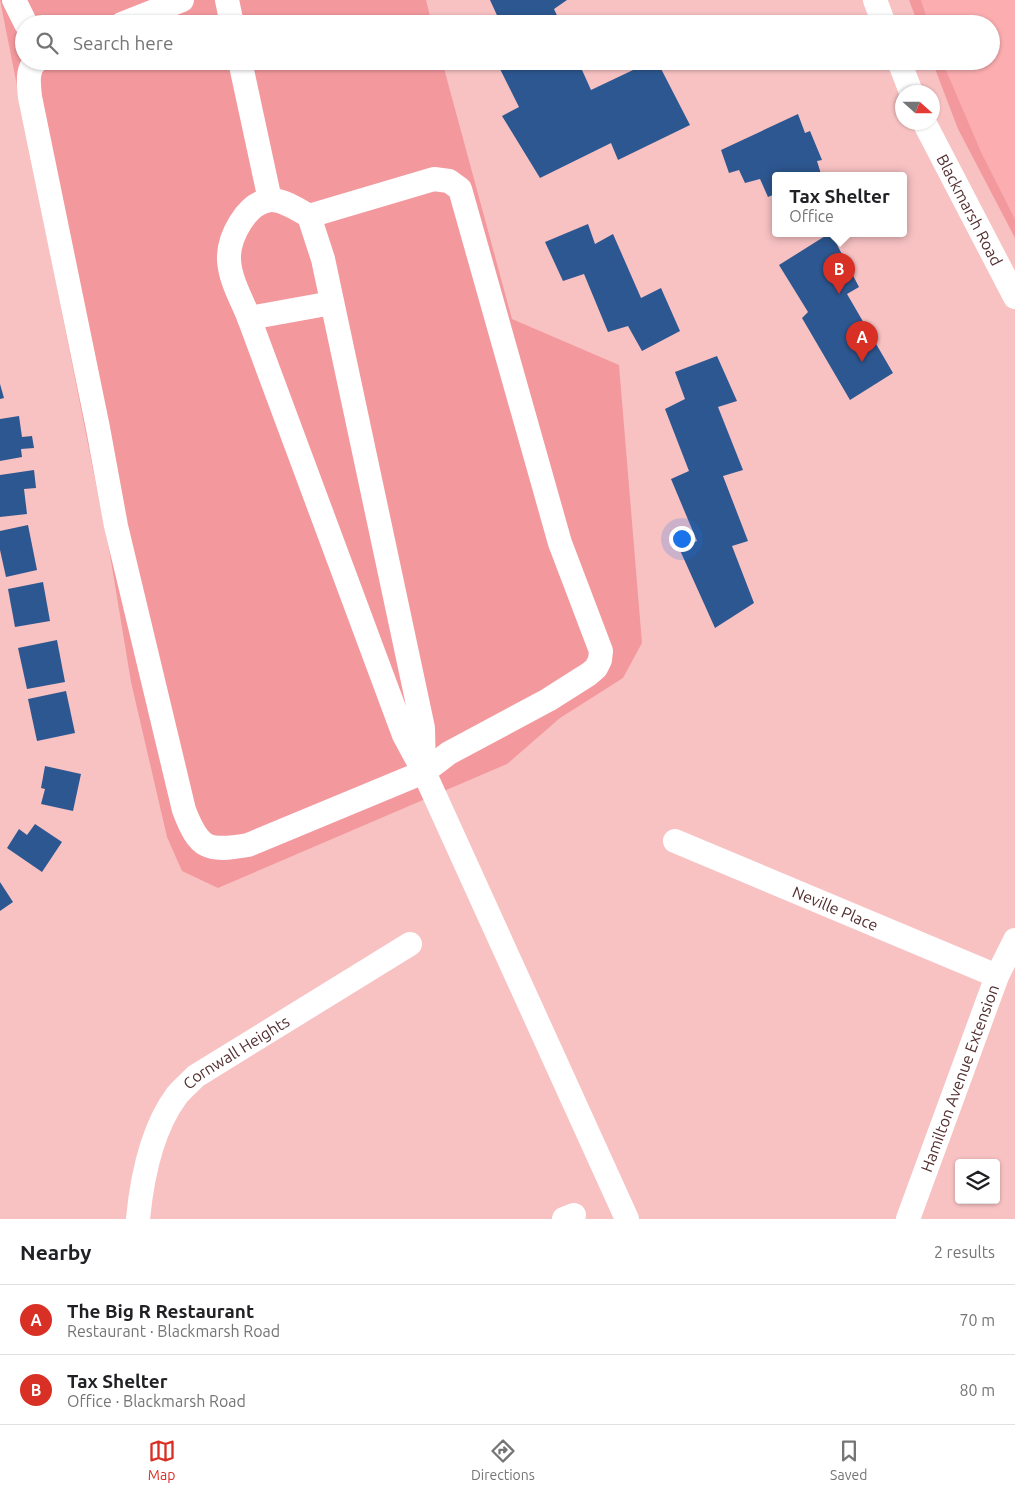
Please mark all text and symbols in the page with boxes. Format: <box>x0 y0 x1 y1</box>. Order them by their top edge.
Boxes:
search box <box>15 15 1000 70</box>
icon: search <box>33 29 61 57</box>
text: Search here <box>73 32 173 54</box>
north arrow <box>895 85 940 130</box>
street label: Blackmarsh Road <box>933 151 1006 269</box>
popup <box>772 172 907 237</box>
text: Tax Shelter <box>789 185 890 207</box>
text: Office <box>789 207 834 225</box>
pin: B <box>823 253 855 294</box>
pin: A <box>846 321 878 362</box>
your location <box>669 526 695 552</box>
street label: Neville Place <box>790 882 881 934</box>
street label: Hamilton Avenue Extension <box>917 982 1002 1174</box>
street label: Cornwall Heights <box>179 1012 293 1093</box>
map controls <box>955 1159 1000 1204</box>
button: layers <box>955 1159 1000 1204</box>
text: Nearby <box>20 1240 91 1264</box>
text: 2 results <box>934 1243 995 1261</box>
text: The Big R Restaurant <box>67 1300 254 1322</box>
text: A <box>30 1311 42 1329</box>
text: 70 m <box>959 1311 995 1329</box>
text: Restaurant · Blackmarsh Road <box>67 1322 280 1340</box>
text: Tax Shelter <box>67 1370 168 1392</box>
text: B <box>31 1381 41 1399</box>
text: 80 m <box>959 1381 995 1399</box>
text: Office · Blackmarsh Road <box>67 1392 246 1410</box>
tab: Map <box>148 1437 176 1483</box>
tab: Directions <box>471 1437 535 1483</box>
tab: Saved <box>830 1437 867 1483</box>

